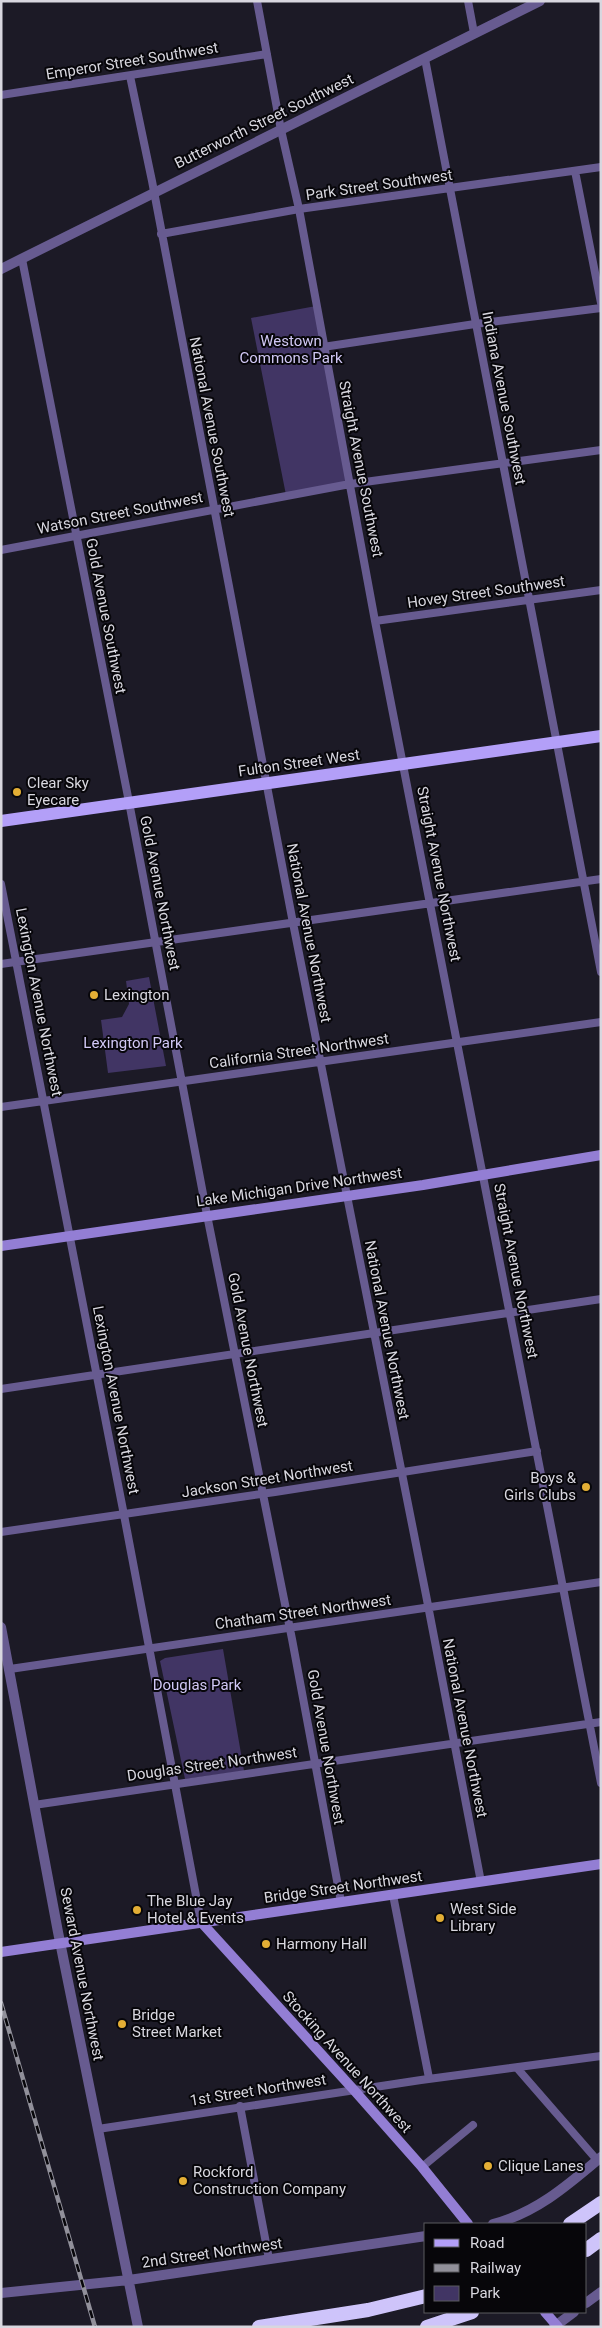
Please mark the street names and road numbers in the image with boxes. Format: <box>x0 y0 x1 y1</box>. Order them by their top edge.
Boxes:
street label: Emperor Street Southwest <box>44 38 220 84</box>
street label: Butterworth Street Southwest <box>172 70 356 172</box>
street label: Park Street Southwest <box>304 166 454 204</box>
street label: Indiana Avenue Southwest <box>478 310 530 486</box>
street label: National Avenue Southwest <box>186 335 238 519</box>
street label: Straight Avenue Southwest <box>335 379 387 559</box>
street label: Watson Street Southwest <box>36 488 205 538</box>
street label: Gold Avenue Southwest <box>82 537 130 695</box>
street label: Hovey Street Southwest <box>406 572 566 612</box>
street label: Fulton Street West <box>237 746 361 780</box>
street label: Straight Avenue Northwest <box>413 785 465 963</box>
street label: Gold Avenue Northwest <box>136 814 184 972</box>
street label: National Avenue Northwest <box>283 842 335 1024</box>
street label: Lexington Avenue Northwest <box>12 906 66 1098</box>
street label: California Street Northwest <box>208 1029 390 1073</box>
street label: Lake Michigan Drive Northwest <box>195 1164 403 1210</box>
street label: Straight Avenue Northwest <box>490 1182 542 1360</box>
street label: National Avenue Northwest <box>361 1239 413 1421</box>
street label: Gold Avenue Northwest <box>224 1271 272 1429</box>
street label: Lexington Avenue Northwest <box>89 1304 143 1496</box>
street label: Jackson Street Northwest <box>180 1457 354 1501</box>
street label: Chatham Street Northwest <box>214 1591 392 1633</box>
street label: National Avenue Northwest <box>439 1637 491 1819</box>
street label: Gold Avenue Northwest <box>303 1668 349 1826</box>
street label: Douglas Street Northwest <box>126 1743 298 1785</box>
street label: Bridge Street Northwest <box>263 1867 423 1907</box>
street label: Seward Avenue Northwest <box>56 1886 108 2062</box>
street label: Stocking Avenue Northwest <box>279 1988 415 2137</box>
street label: 1st Street Northwest <box>189 2070 328 2110</box>
street label: 2nd Street Northwest <box>140 2234 284 2272</box>

